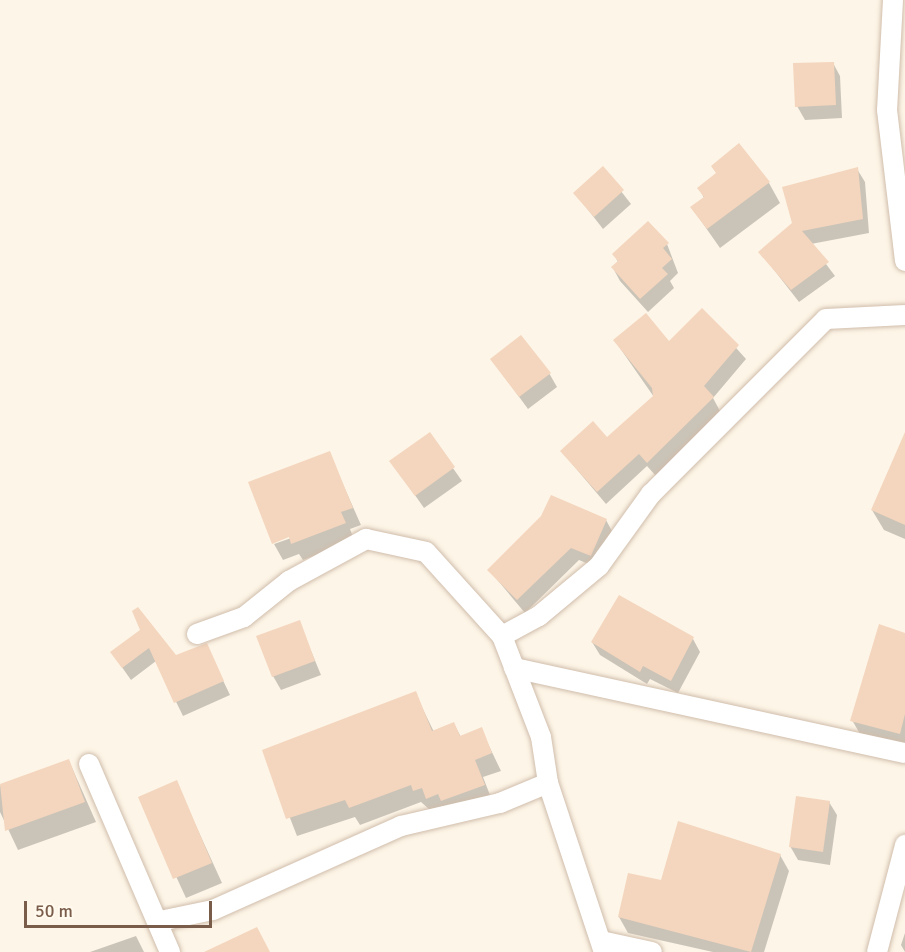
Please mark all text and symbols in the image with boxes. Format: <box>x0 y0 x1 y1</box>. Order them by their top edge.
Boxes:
scale bar <box>27 889 214 927</box>
text: 50 m <box>35 900 73 922</box>

